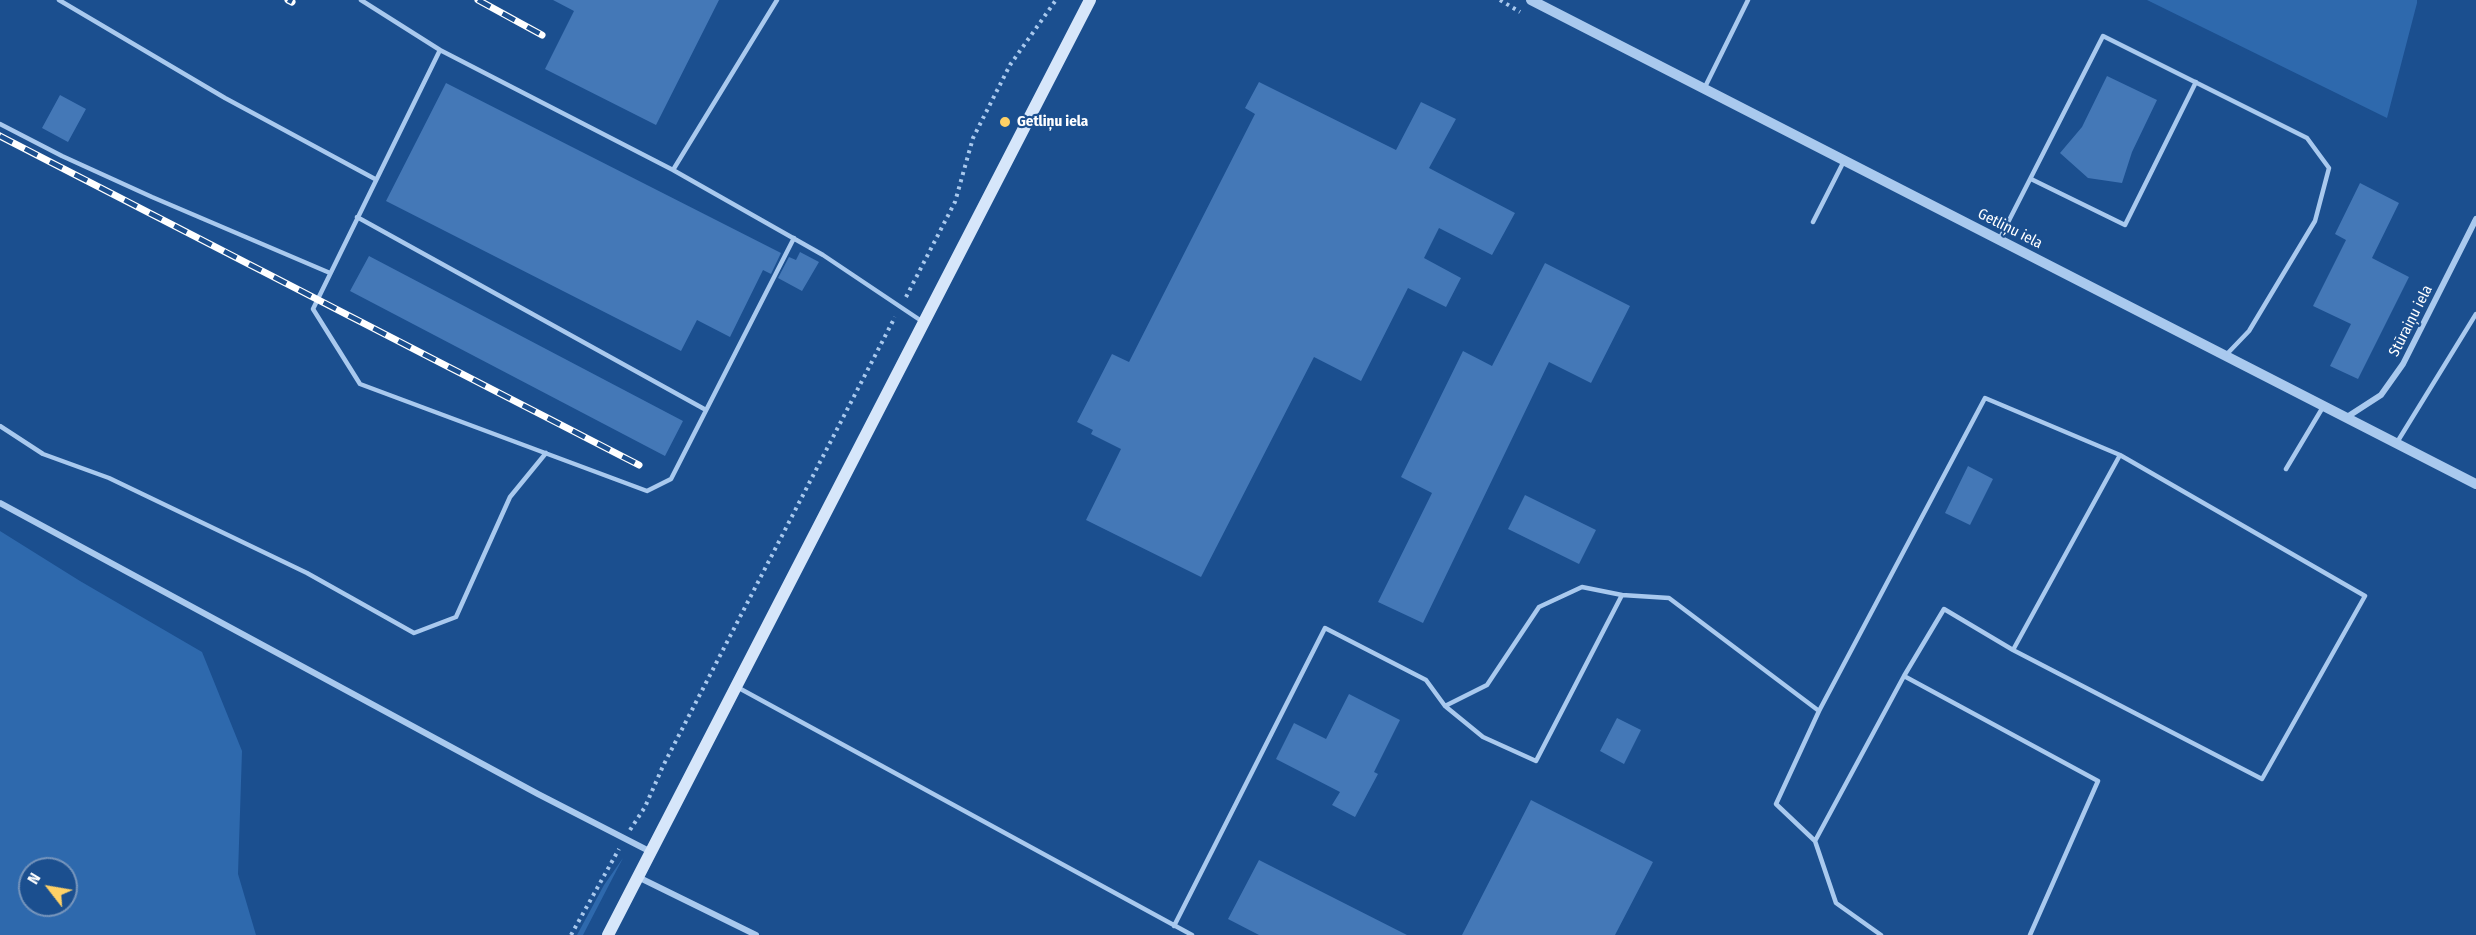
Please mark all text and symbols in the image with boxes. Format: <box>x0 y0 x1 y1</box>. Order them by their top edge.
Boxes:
place label: Getliņu iela <box>1017 113 1088 131</box>
marker: Getliņu iela <box>998 115 1012 129</box>
street label: Getliņu iela <box>1975 205 2045 253</box>
street label: Stūraiņu iela <box>2385 282 2437 360</box>
north arrow <box>18 857 78 917</box>
text: N <box>23 869 44 888</box>

